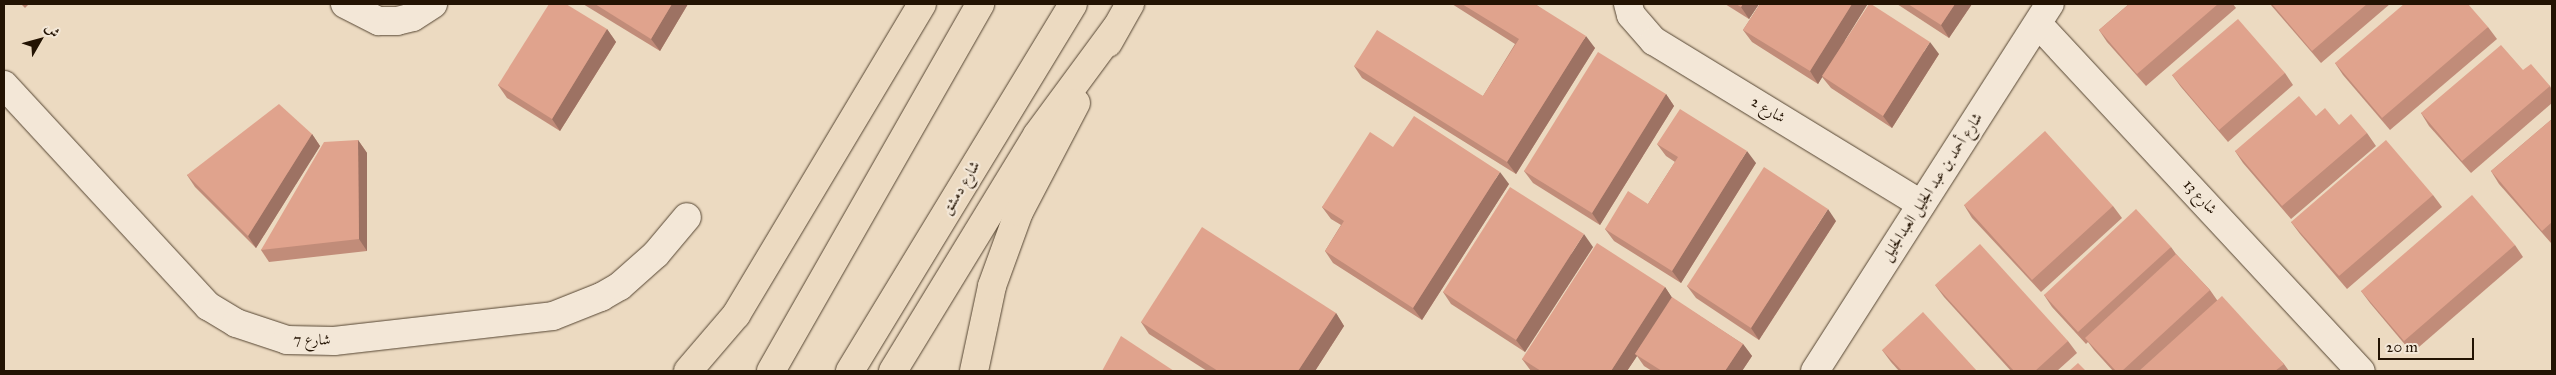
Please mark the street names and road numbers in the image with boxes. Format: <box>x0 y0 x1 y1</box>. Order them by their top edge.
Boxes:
street label: شارع 2 <box>1748 93 1788 127</box>
street label: شارع أحمد بن عبد الجليل العبدالجليل <box>1877 110 1987 264</box>
street label: شارع دمشق <box>938 158 984 218</box>
street label: شارع 13 <box>2179 176 2221 218</box>
street label: شارع 7 <box>293 331 331 349</box>

